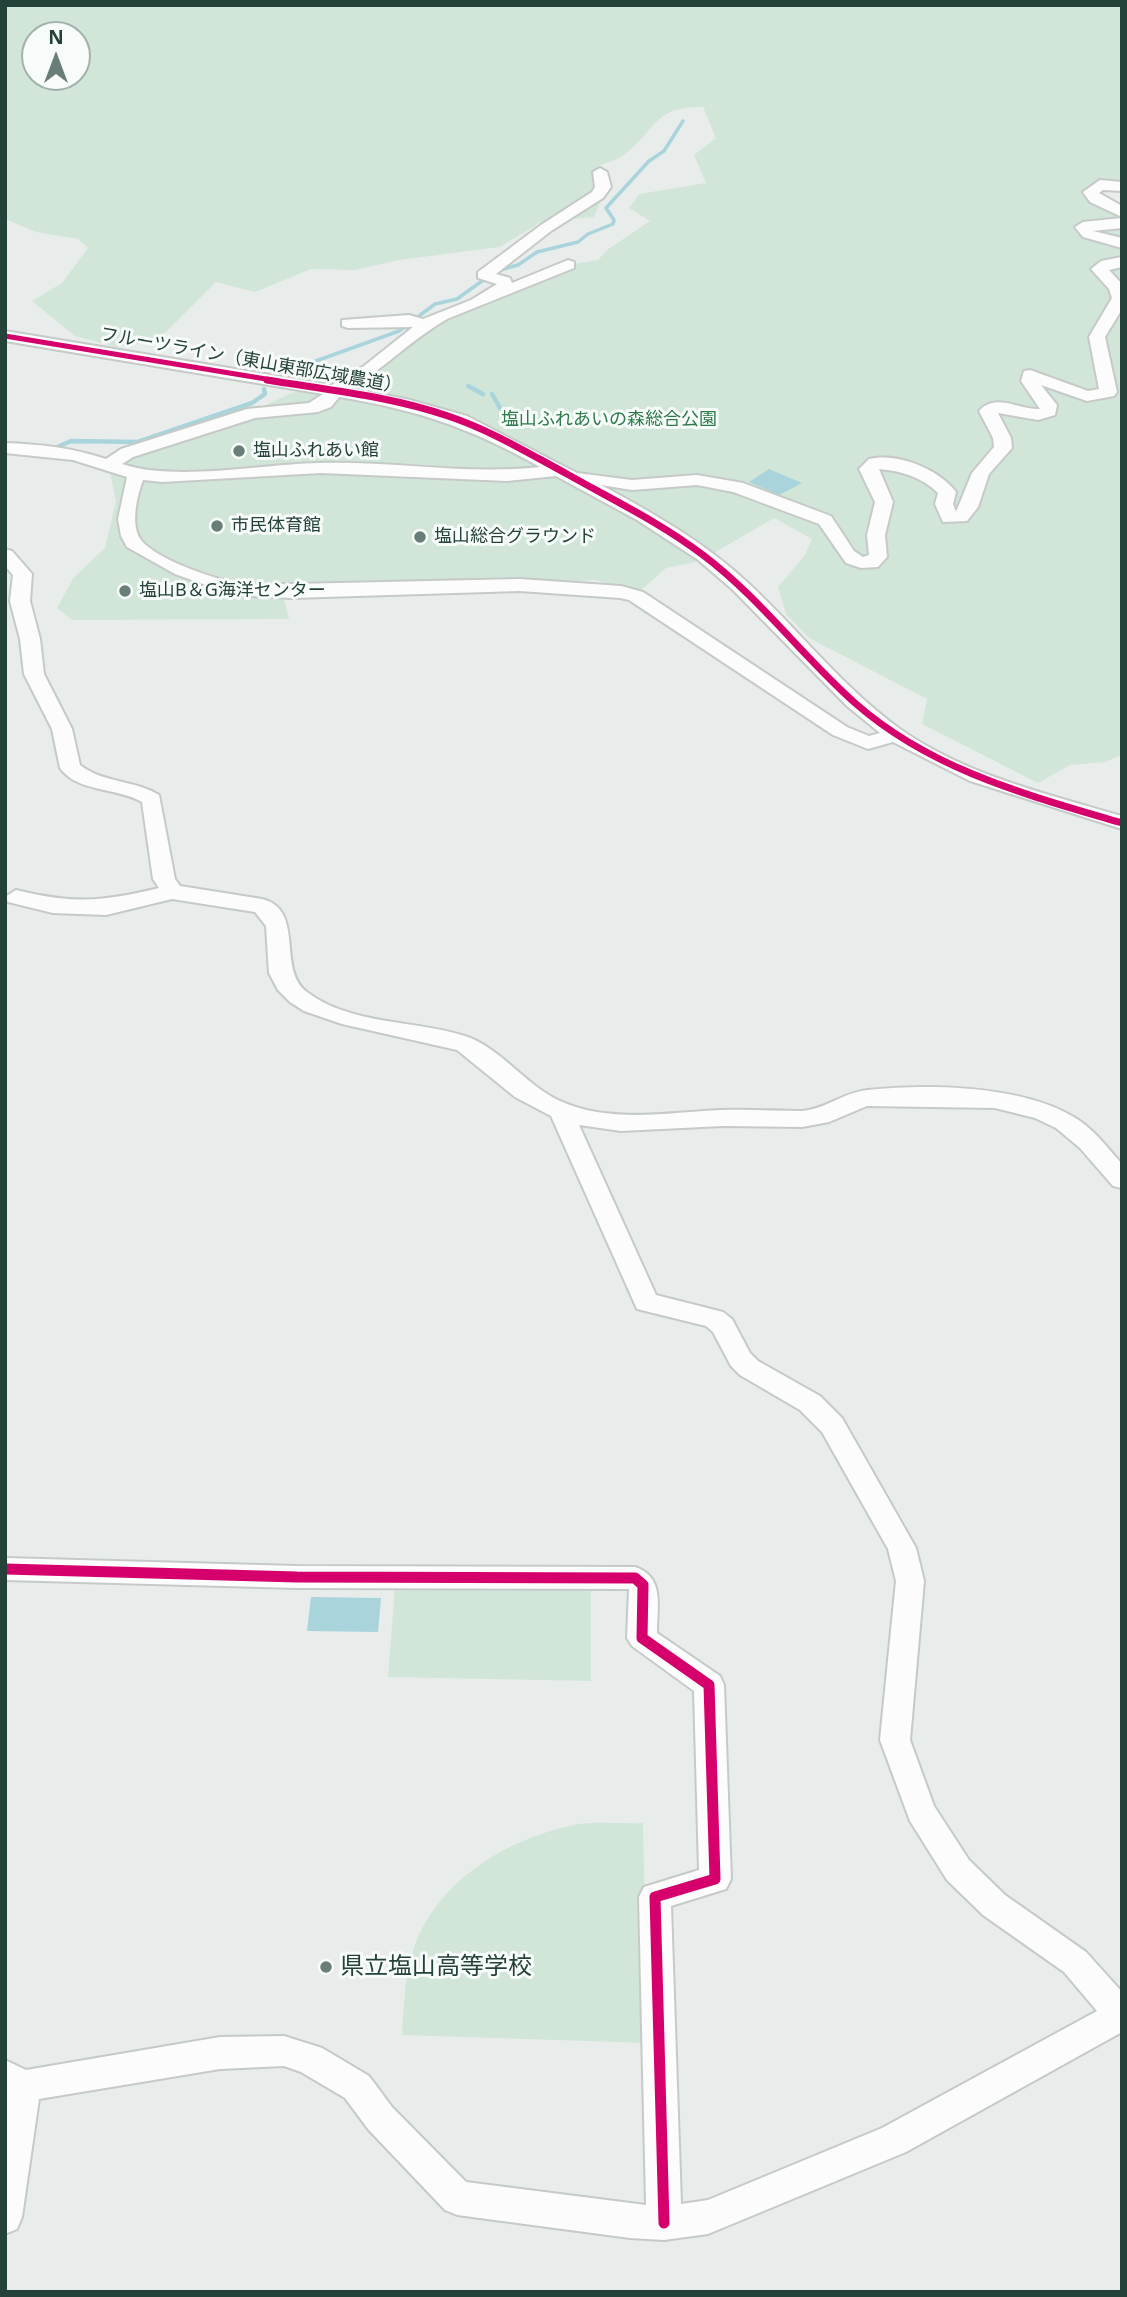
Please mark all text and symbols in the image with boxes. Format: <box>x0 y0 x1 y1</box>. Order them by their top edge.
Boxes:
north arrow <box>21 21 91 91</box>
text: N <box>48 24 64 50</box>
street label: フルーツライン（東山東部広域農道） <box>98 324 404 398</box>
park label: 塩山ふれあいの森総合公園 <box>501 409 717 431</box>
place label: 塩山ふれあい館 <box>253 440 379 462</box>
marker: 塩山ふれあい館 <box>231 443 247 459</box>
place label: 市民体育館 <box>231 515 321 537</box>
marker: 市民体育館 <box>209 518 225 534</box>
place label: 塩山総合グラウンド <box>434 526 596 548</box>
marker: 塩山総合グラウンド <box>412 529 428 545</box>
place label: 塩山B＆G海洋センター <box>139 580 326 602</box>
marker: 塩山B＆G海洋センター <box>117 583 133 599</box>
place label: 県立塩山高等学校 <box>340 1953 532 1981</box>
marker: 県立塩山高等学校 <box>318 1959 334 1975</box>

